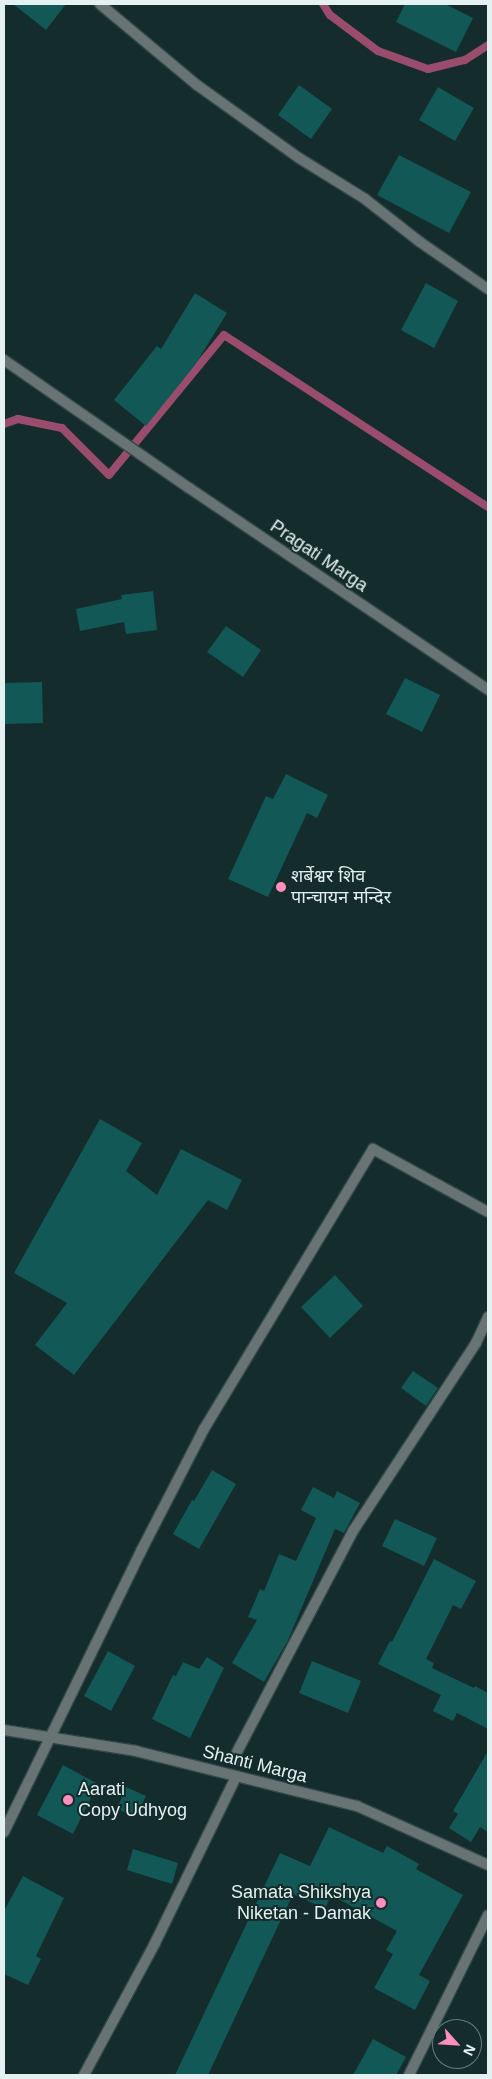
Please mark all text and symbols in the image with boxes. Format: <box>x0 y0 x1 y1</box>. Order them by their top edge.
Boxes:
street label: Pragati Marga <box>266 515 372 597</box>
place label: शर्बेश्वर शिव पान्चायन मन्दिर <box>291 866 391 909</box>
marker: शर्बेश्वर शिव पान्चायन मन्दिर <box>275 881 287 893</box>
street label: Shanti Marga <box>200 1741 310 1787</box>
place label: Aarati Copy Udhyog <box>78 1779 187 1822</box>
marker: Aarati Copy Udhyog <box>62 1794 74 1806</box>
place label: Samata Shikshya Niketan - Damak <box>231 1882 371 1925</box>
marker: Samata Shikshya Niketan - Damak <box>375 1897 387 1909</box>
north arrow <box>432 2019 482 2069</box>
text: N <box>460 2042 479 2058</box>

